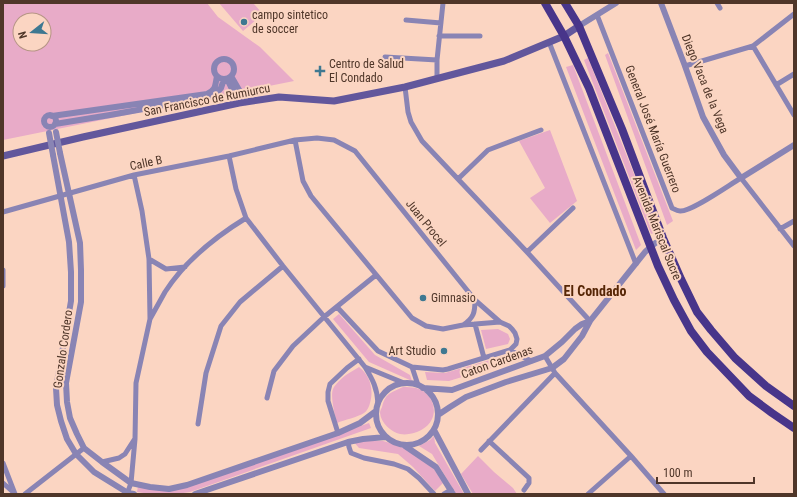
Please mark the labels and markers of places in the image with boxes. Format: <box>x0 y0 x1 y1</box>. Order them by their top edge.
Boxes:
place label: campo sintetico de soccer <box>252 8 328 36</box>
marker: campo sintetico de soccer <box>239 17 249 27</box>
place label: Centro de Salud El Condado <box>329 57 404 85</box>
marker: Centro de Salud El Condado <box>314 65 326 77</box>
place label: Gimnasio <box>431 291 476 305</box>
marker: Gimnasio <box>418 293 428 303</box>
place label: Art Studio <box>389 344 436 358</box>
marker: Art Studio <box>439 346 449 356</box>

